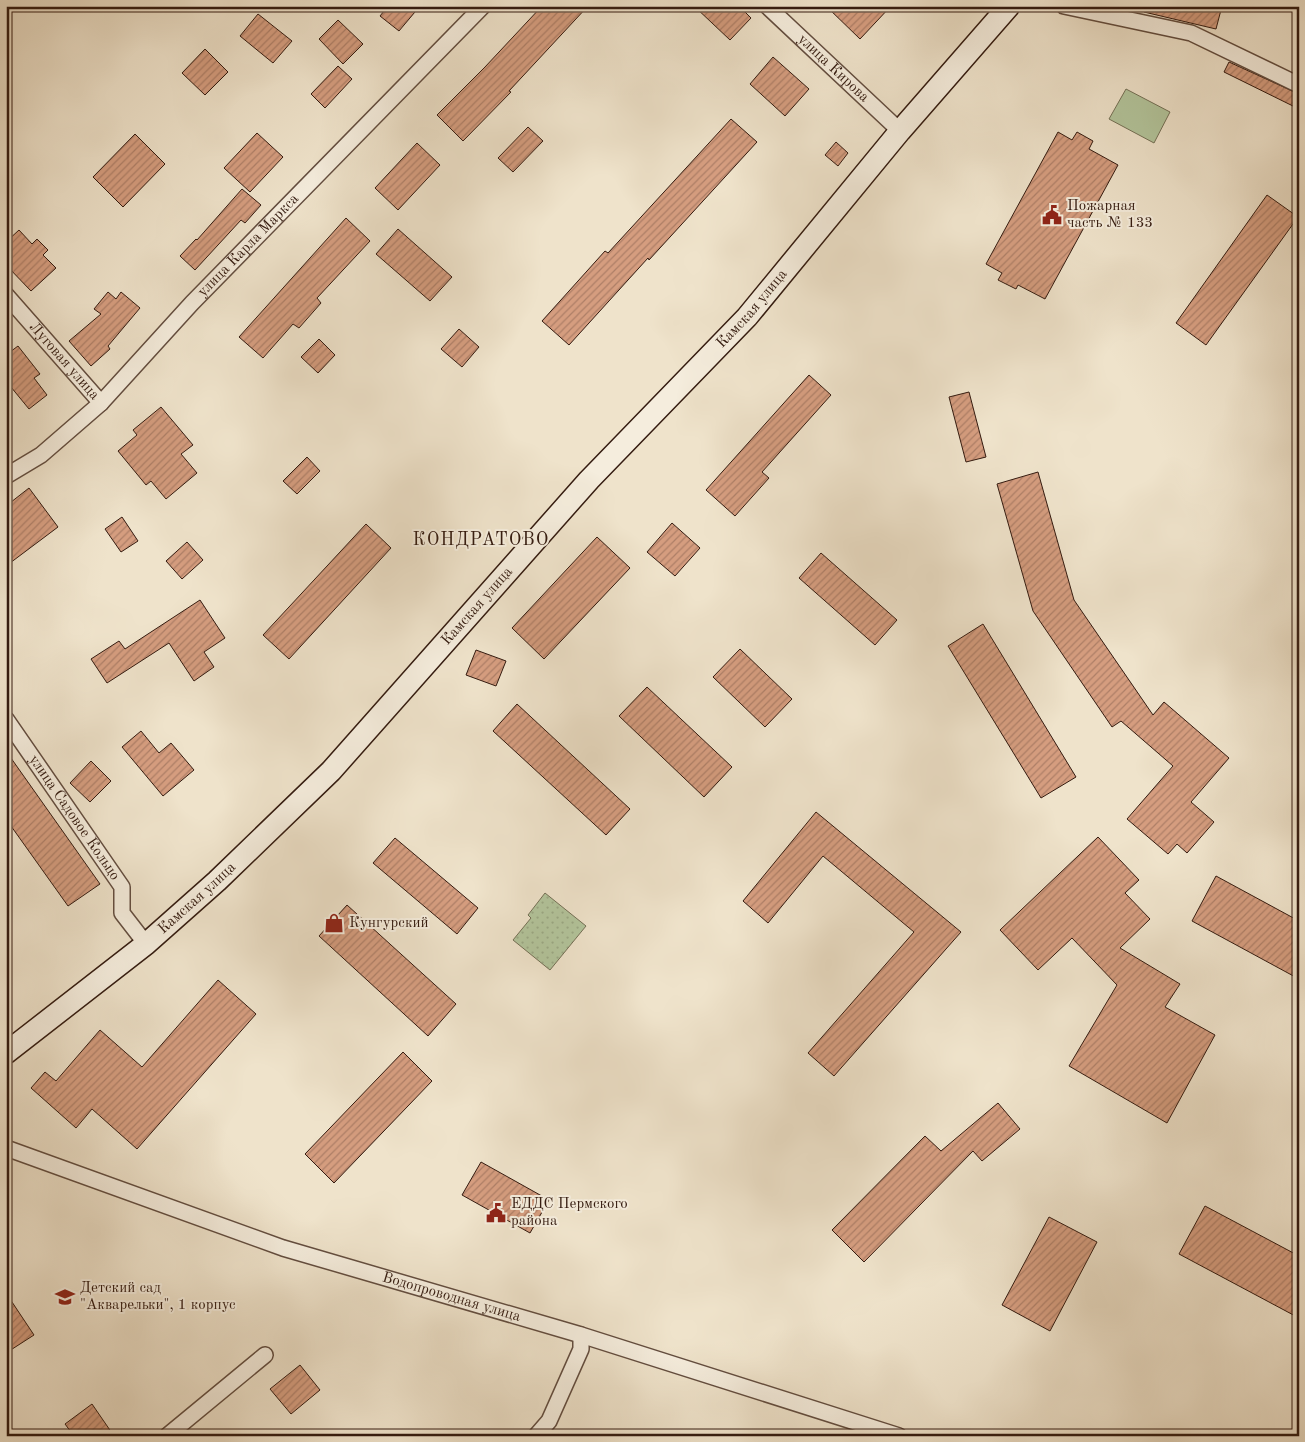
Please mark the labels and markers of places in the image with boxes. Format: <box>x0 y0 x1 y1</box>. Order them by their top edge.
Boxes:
place label: Пожарная часть № 133 <box>1067 199 1153 231</box>
public building icon: Пожарная часть № 133 <box>1041 204 1063 226</box>
shop icon: Кунгурский <box>323 912 345 934</box>
place label: Кунгурский <box>349 916 429 931</box>
place label: ЕДДС Пермского района <box>511 1197 628 1229</box>
public building icon: ЕДДС Пермского района <box>485 1202 507 1224</box>
place label: Детский сад "Акварельки", 1 корпус <box>80 1281 236 1313</box>
school or university icon: Детский сад "Акварельки", 1 корпус <box>54 1286 76 1308</box>

